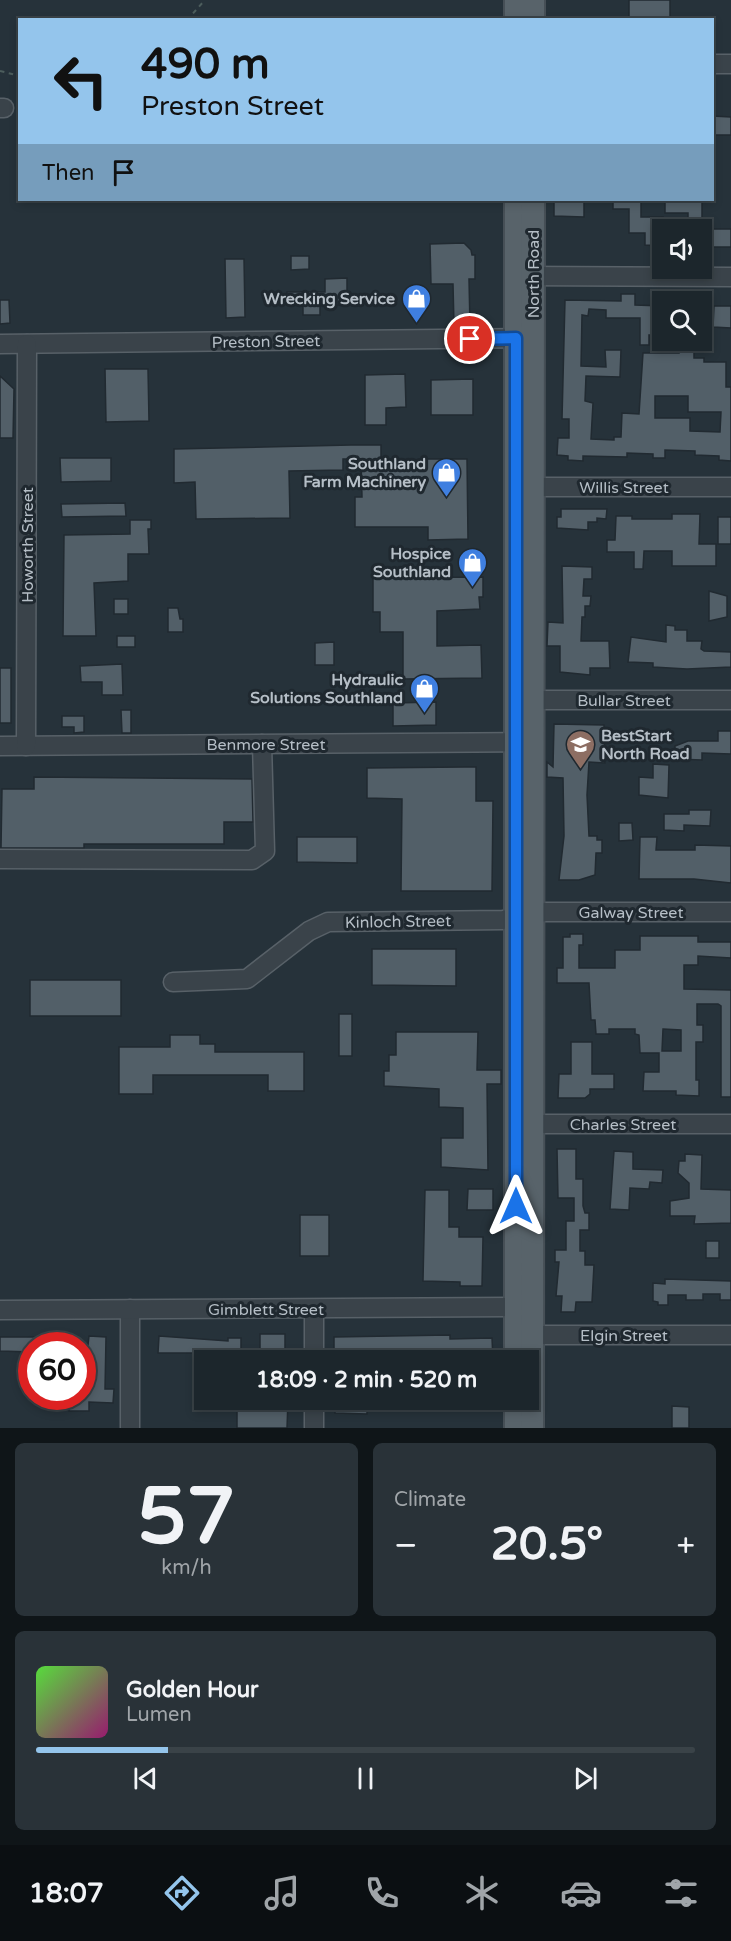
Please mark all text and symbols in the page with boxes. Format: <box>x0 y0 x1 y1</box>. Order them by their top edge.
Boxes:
text: 490 m <box>141 39 270 90</box>
icon: left <box>42 42 120 120</box>
text: Preston Street <box>141 90 324 123</box>
icon: arrive <box>107 156 140 189</box>
text: Then <box>42 160 95 186</box>
map controls <box>652 219 712 351</box>
button: sound <box>652 219 712 279</box>
street label: North Road <box>524 230 544 318</box>
shop icon: Wrecking Service <box>400 282 432 324</box>
place label: Wrecking Service <box>264 289 395 309</box>
button: search <box>652 291 712 351</box>
pin <box>444 313 495 364</box>
icon: arrive <box>453 322 486 355</box>
street label: Preston Street <box>212 331 320 353</box>
place label: Southland Farm Machinery <box>303 454 426 492</box>
shop icon: Southland Farm Machinery <box>431 456 463 498</box>
street label: Willis Street <box>579 478 669 498</box>
street label: Howorth Street <box>18 487 38 603</box>
place label: Hospice Southland <box>373 544 451 582</box>
shop icon: Hospice Southland <box>456 546 488 588</box>
place label: Hydraulic Solutions Southland <box>250 670 403 708</box>
shop icon: Hydraulic Solutions Southland <box>408 672 440 714</box>
street label: Bullar Street <box>577 691 671 711</box>
place label: BestStart North Road <box>601 726 690 764</box>
school or university icon: BestStart North Road <box>564 728 596 770</box>
street label: Benmore Street <box>206 735 326 755</box>
street label: Galway Street <box>579 903 684 923</box>
street label: Kinloch Street <box>345 911 451 933</box>
street label: Charles Street <box>570 1115 676 1135</box>
position arrow <box>484 1174 548 1238</box>
street label: Gimblett Street <box>208 1300 324 1320</box>
street label: Elgin Street <box>580 1326 668 1346</box>
speed limit sign: 60 <box>18 1332 96 1410</box>
text: 18:09 · 2 min · 520 m <box>256 1367 477 1393</box>
text: 57 <box>138 1470 235 1564</box>
text: Climate <box>394 1488 466 1512</box>
text: 20.5° <box>491 1518 603 1572</box>
text: − <box>394 1526 418 1565</box>
text: + <box>676 1526 695 1565</box>
text: km/h <box>161 1556 212 1580</box>
text: Golden Hour <box>126 1677 258 1703</box>
text: Lumen <box>126 1703 192 1727</box>
icon: previous <box>129 1762 162 1795</box>
icon: pause <box>349 1762 382 1795</box>
icon: next <box>569 1762 602 1795</box>
icon: directions <box>161 1872 203 1914</box>
icon: music <box>261 1872 303 1914</box>
icon: phone <box>361 1872 403 1914</box>
icon: climate <box>461 1872 503 1914</box>
icon: car <box>560 1872 602 1914</box>
icon: filters <box>660 1872 702 1914</box>
text: 18:07 <box>29 1877 104 1910</box>

